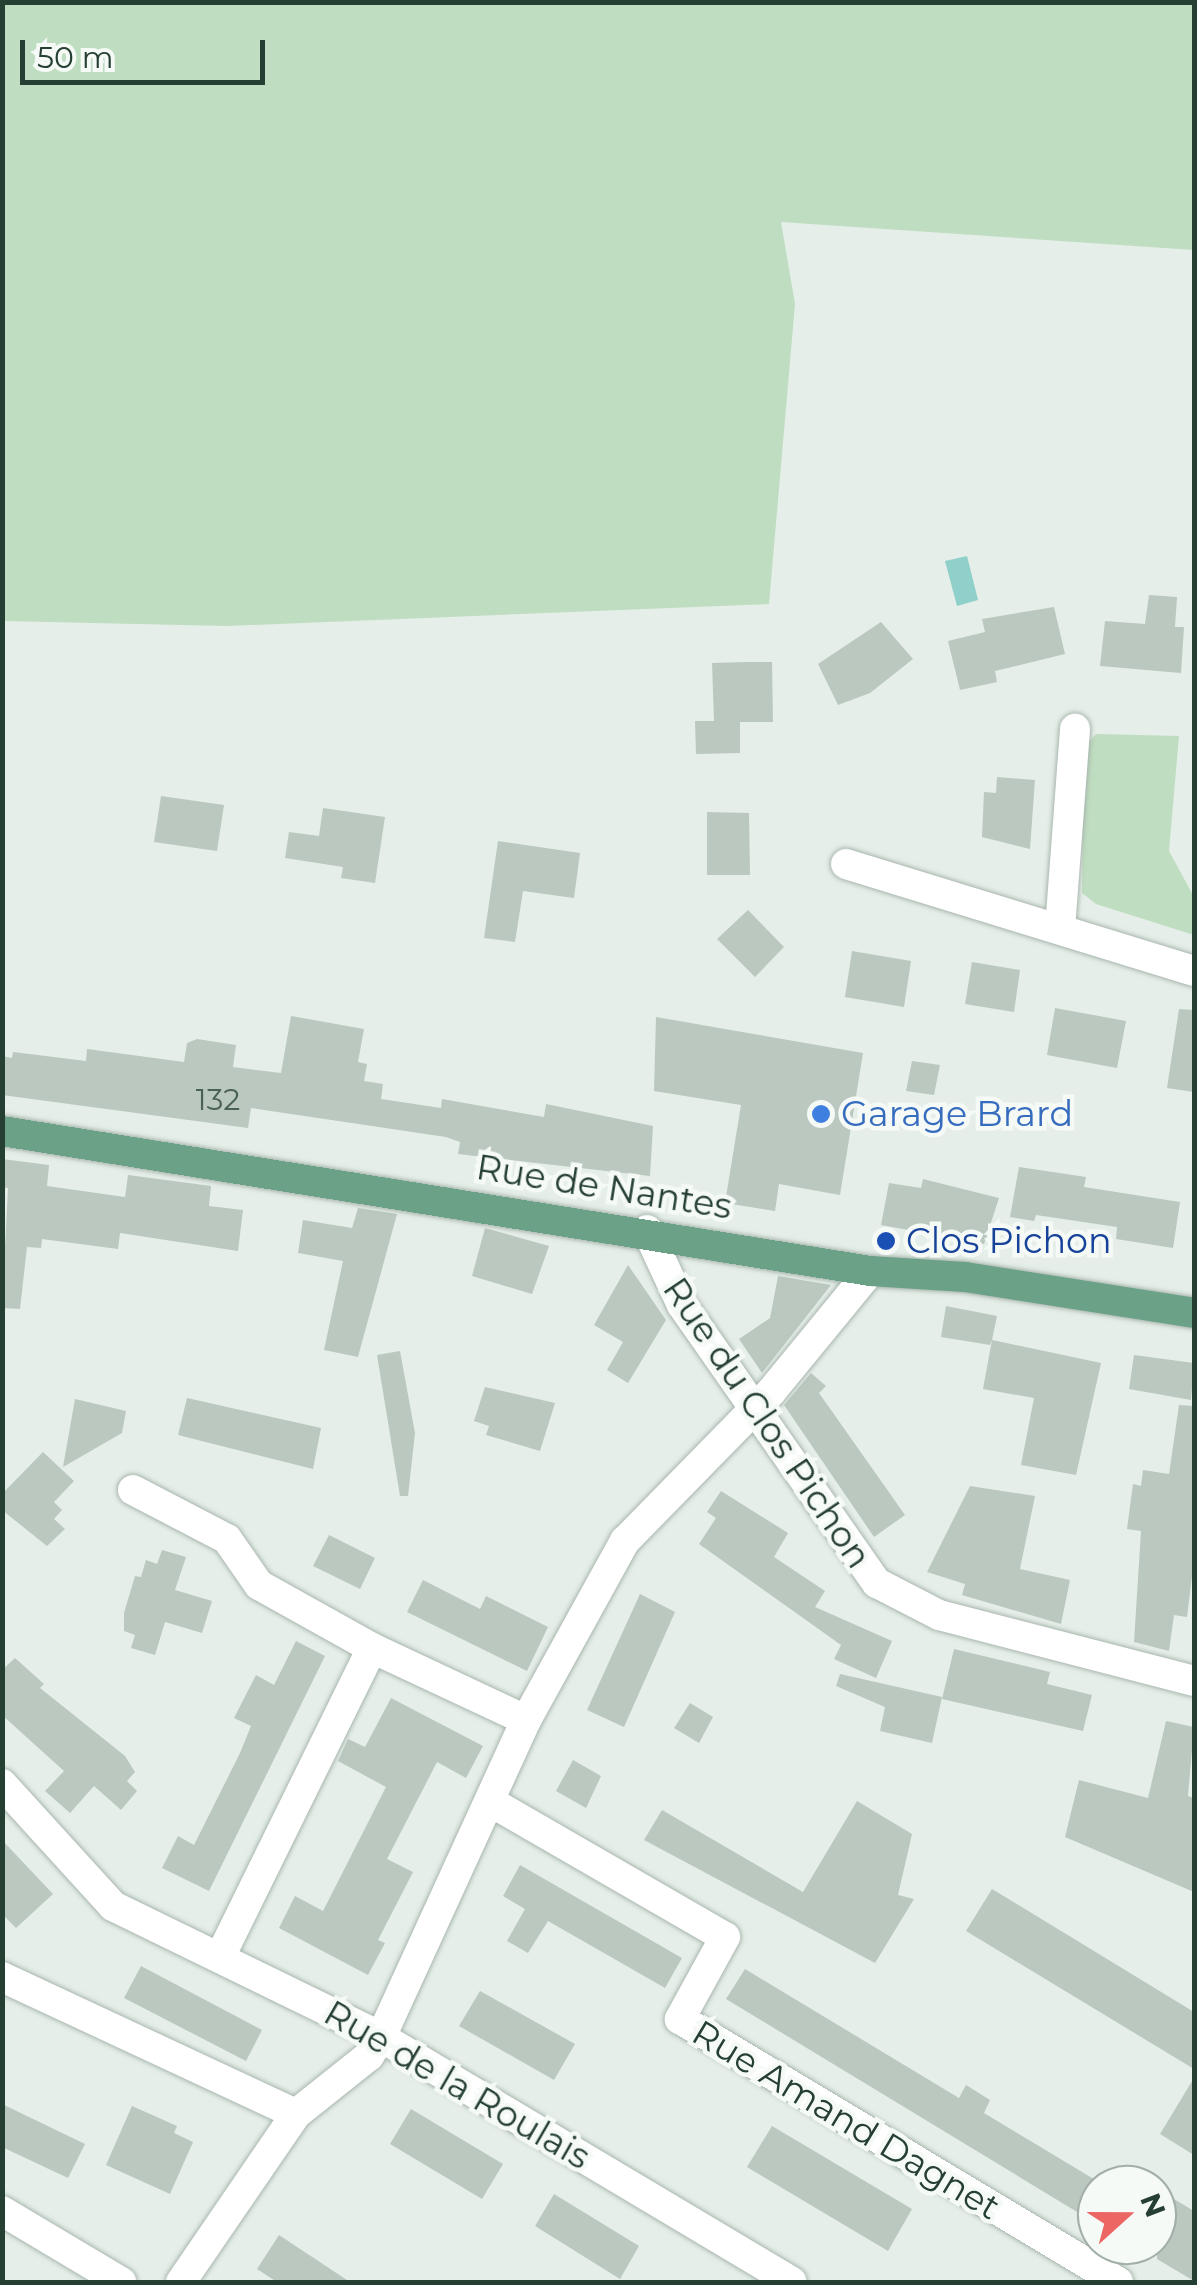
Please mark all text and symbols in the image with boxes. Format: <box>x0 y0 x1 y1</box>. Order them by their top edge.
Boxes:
scale bar <box>25 20 270 82</box>
text: 50 m <box>37 39 114 76</box>
house number: 132 <box>196 1082 240 1118</box>
place label: Garage Brard <box>841 1093 1073 1135</box>
marker: Garage Brard <box>810 1103 832 1125</box>
street label: Rue de Nantes <box>473 1146 735 1228</box>
place label: Clos Pichon <box>906 1220 1112 1262</box>
marker: Clos Pichon <box>875 1230 897 1252</box>
street label: Rue du Clos Pichon <box>654 1270 880 1576</box>
street label: Rue de la Roulais <box>317 1992 597 2178</box>
street label: Rue Amand Dagnet <box>685 2012 1007 2228</box>
north arrow <box>1077 2165 1177 2265</box>
text: N <box>1133 2188 1173 2222</box>

